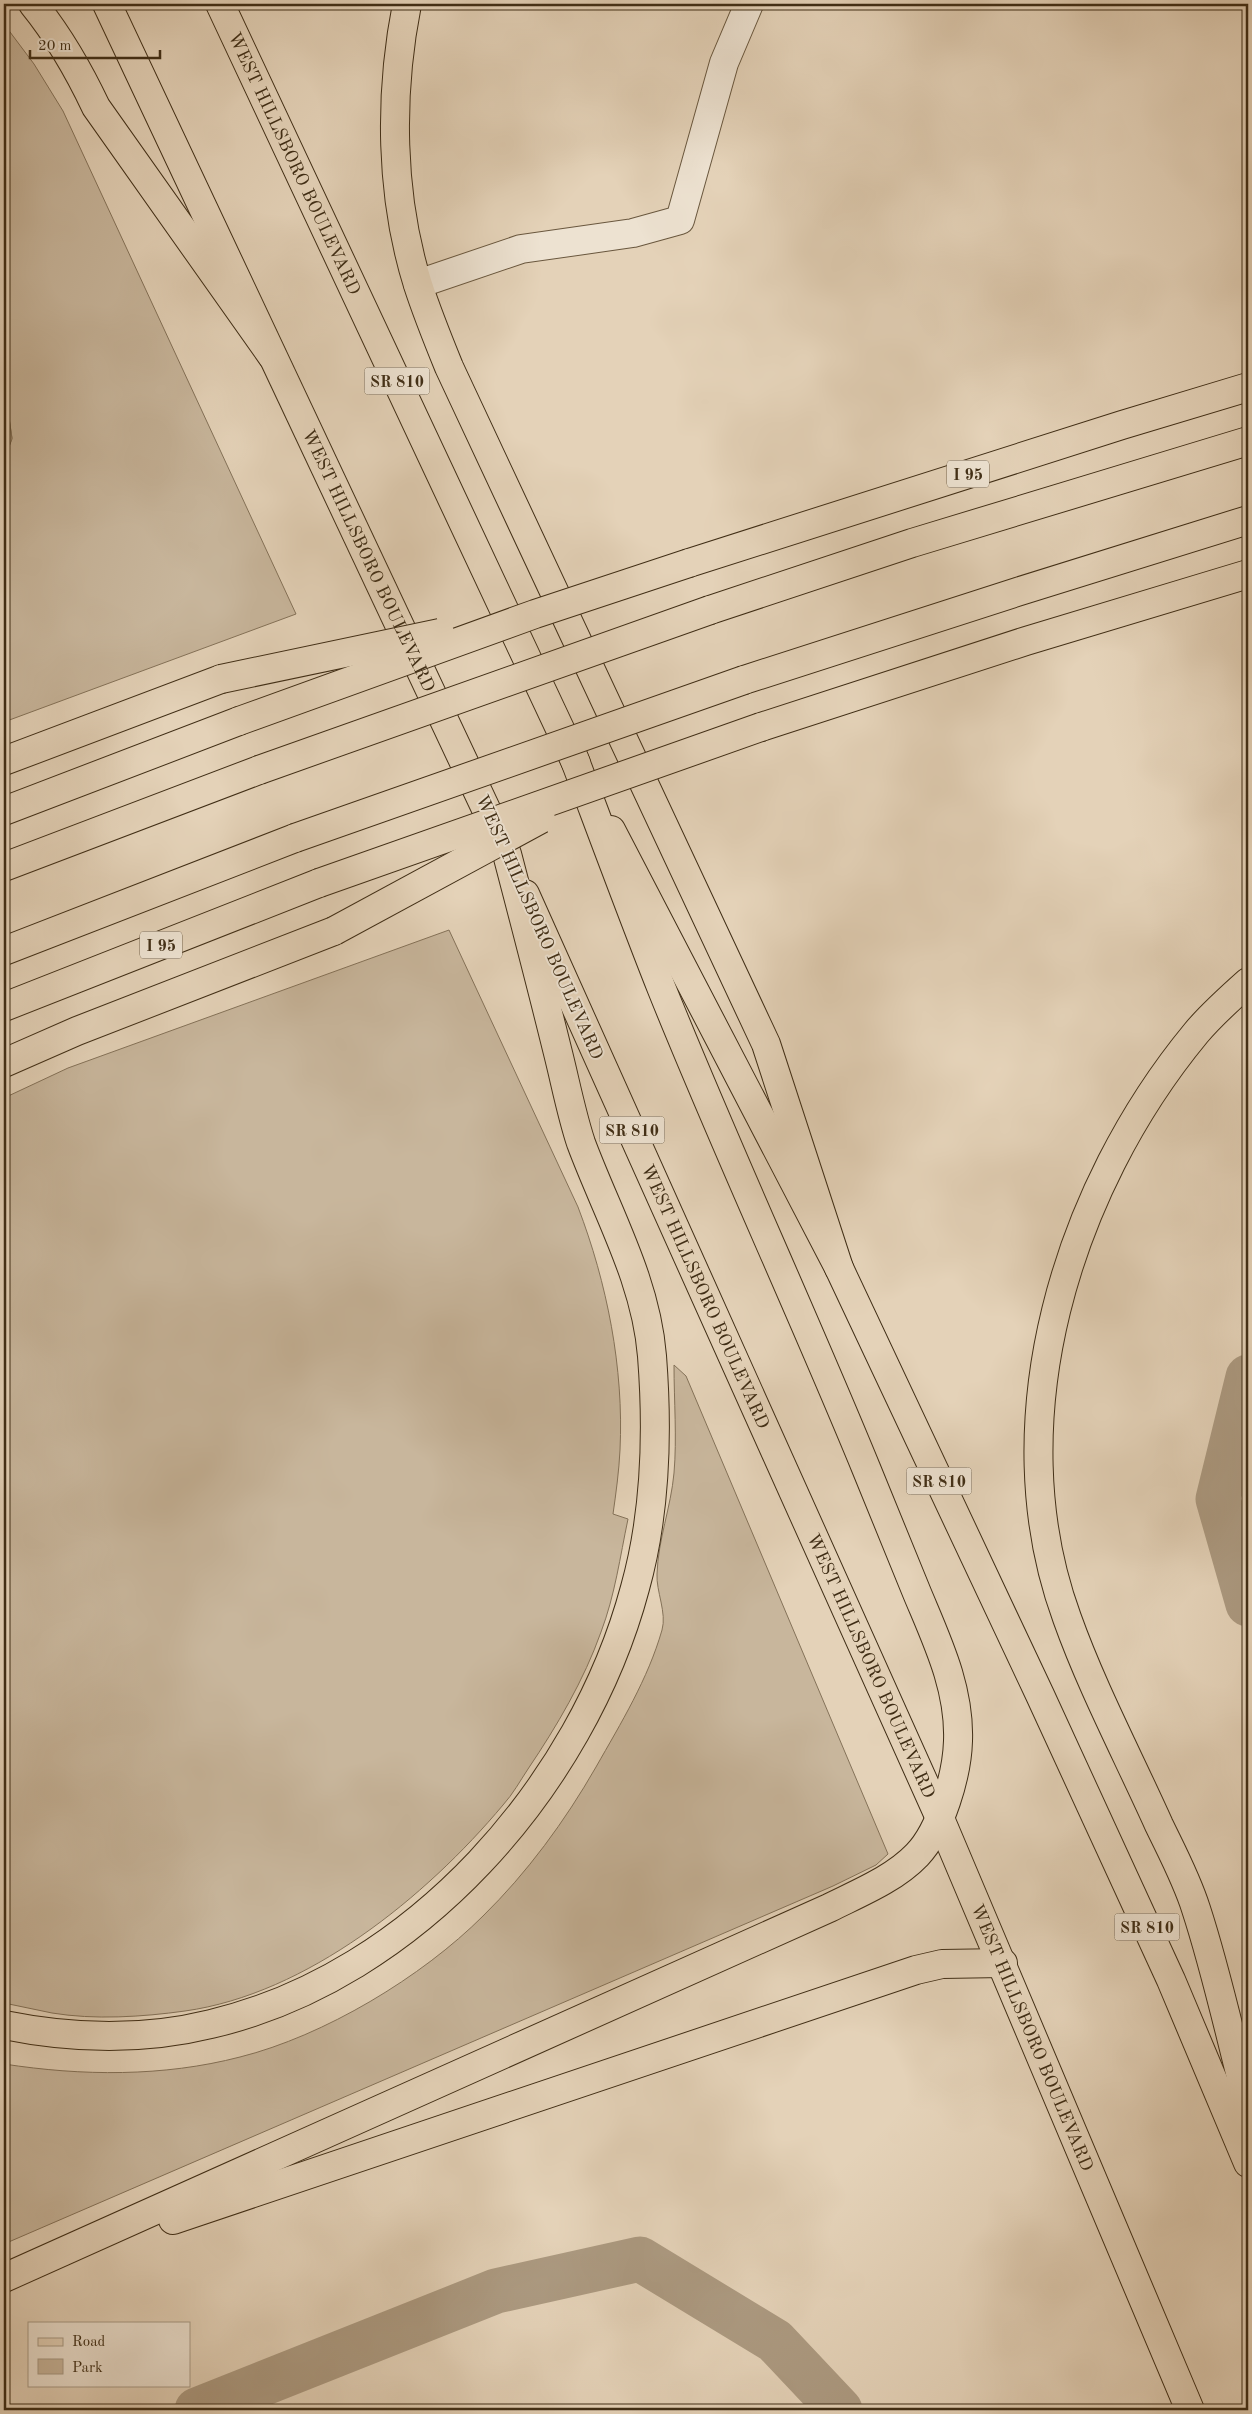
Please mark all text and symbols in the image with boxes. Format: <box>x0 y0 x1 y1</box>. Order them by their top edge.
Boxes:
scale bar <box>30 28 160 60</box>
street label: WEST HILLSBORO BOULEVARD <box>225 30 363 298</box>
text: 20 m <box>38 39 72 54</box>
road number: SR 810 <box>364 368 430 394</box>
street label: WEST HILLSBORO BOULEVARD <box>299 427 438 695</box>
road number: I 95 <box>947 460 989 488</box>
street label: WEST HILLSBORO BOULEVARD <box>472 792 606 1063</box>
road number: I 95 <box>140 932 182 958</box>
road number: SR 810 <box>600 1116 664 1144</box>
street label: WEST HILLSBORO BOULEVARD <box>638 1162 772 1432</box>
road number: SR 810 <box>906 1468 972 1494</box>
street label: WEST HILLSBORO BOULEVARD <box>803 1531 938 1801</box>
street label: WEST HILLSBORO BOULEVARD <box>967 1902 1096 2174</box>
road number: SR 810 <box>1114 1914 1180 1940</box>
legend <box>28 2322 190 2386</box>
text: Road <box>72 2335 106 2350</box>
text: Park <box>72 2361 103 2376</box>

